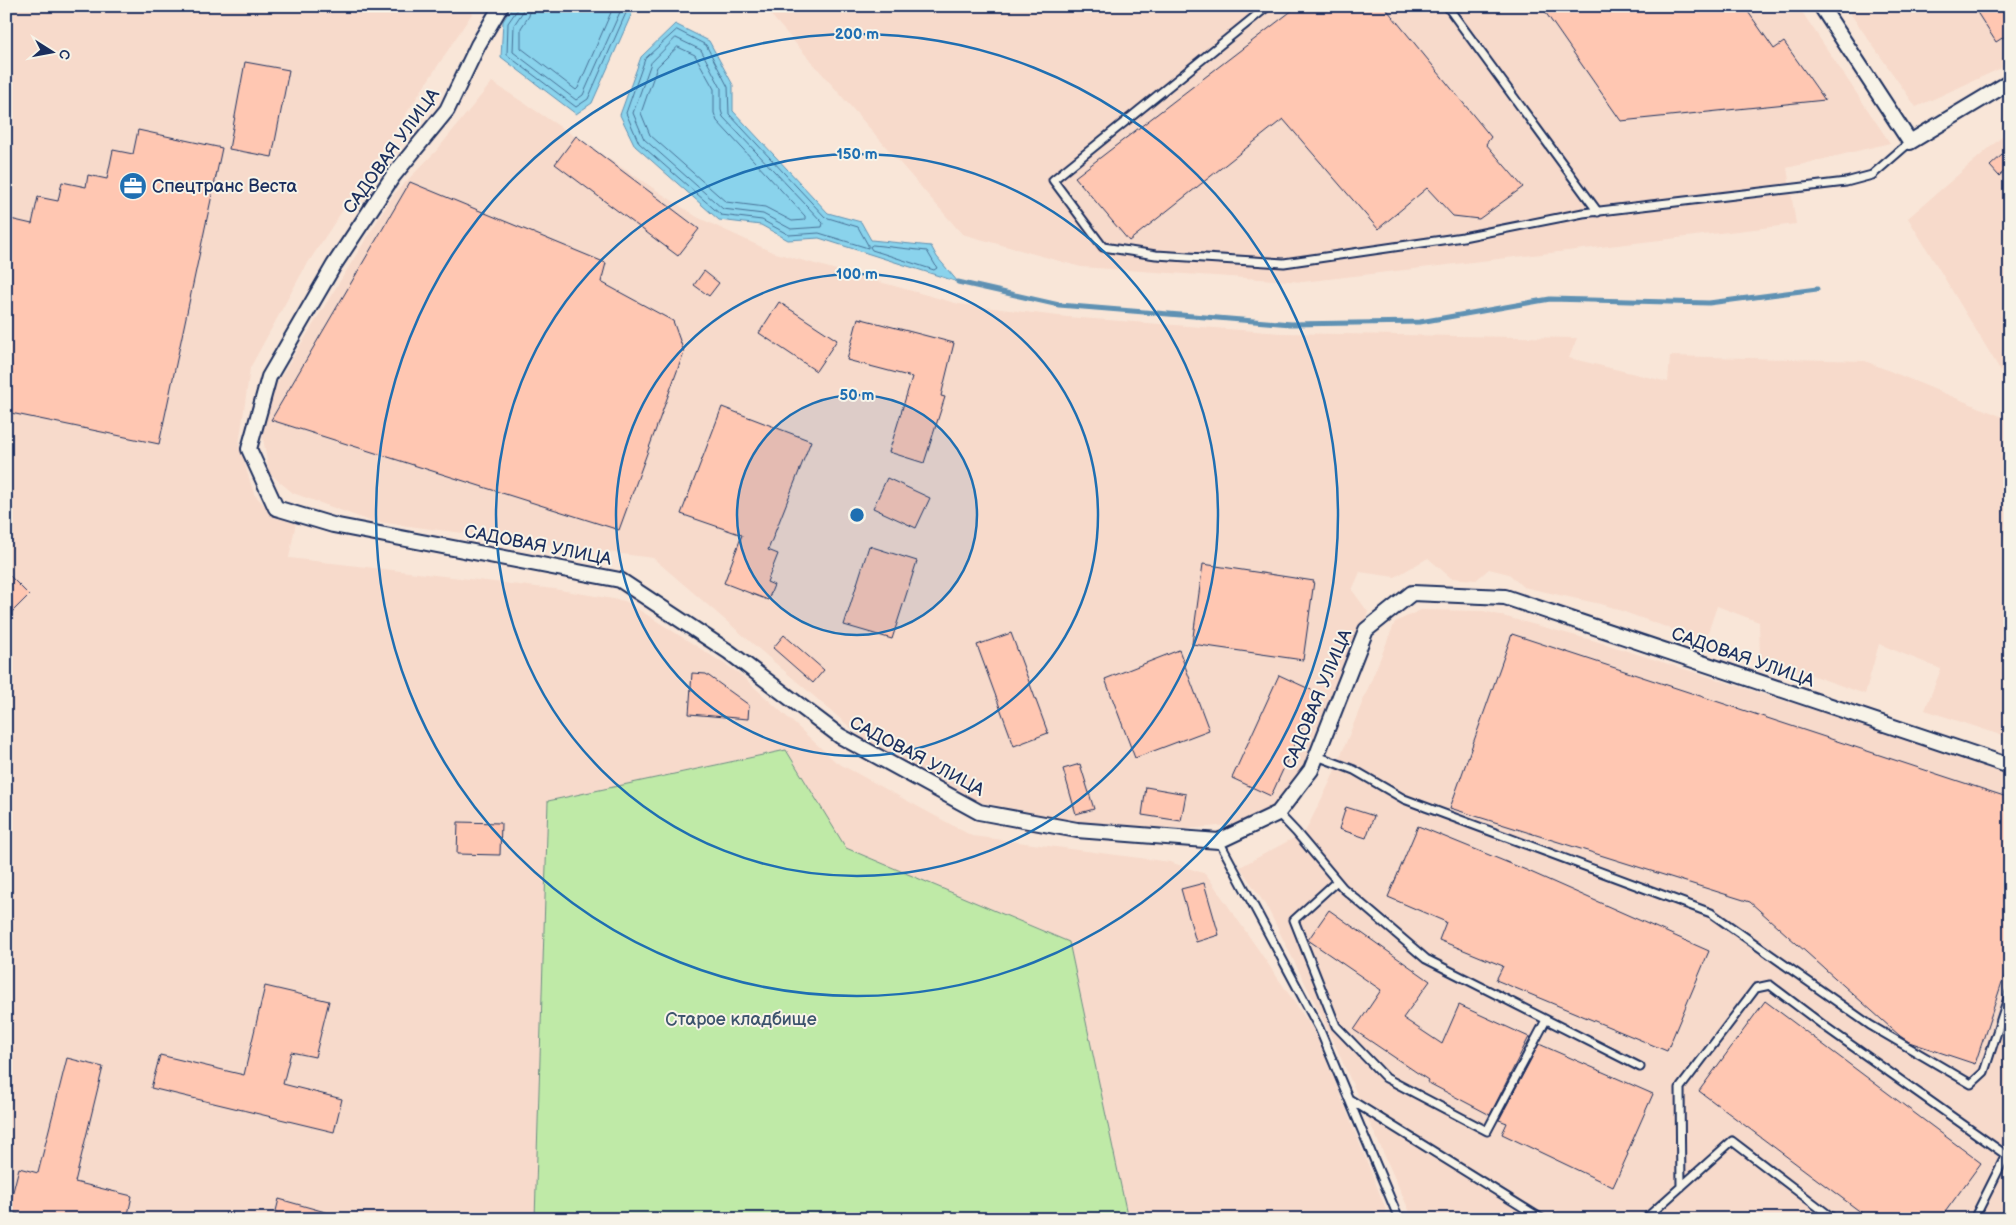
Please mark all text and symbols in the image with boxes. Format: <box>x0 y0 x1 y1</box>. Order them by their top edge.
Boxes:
text: 200 m <box>835 25 879 44</box>
north arrow <box>28 28 78 78</box>
text: С <box>55 48 74 61</box>
street label: САДОВАЯ УЛИЦА <box>339 85 444 218</box>
text: 150 m <box>836 145 878 164</box>
office icon: Спецтранс Веста <box>118 171 148 201</box>
place label: Спецтранс Веста <box>152 176 298 197</box>
text: 100 m <box>836 265 878 284</box>
text: 50 m <box>840 386 875 405</box>
centre of rings <box>848 506 866 524</box>
street label: САДОВАЯ УЛИЦА <box>462 521 613 570</box>
street label: САДОВАЯ УЛИЦА <box>1669 623 1817 692</box>
street label: САДОВАЯ УЛИЦА <box>1279 626 1356 772</box>
street label: САДОВАЯ УЛИЦА <box>846 712 988 801</box>
park label: Старое кладбище <box>665 1009 817 1030</box>

